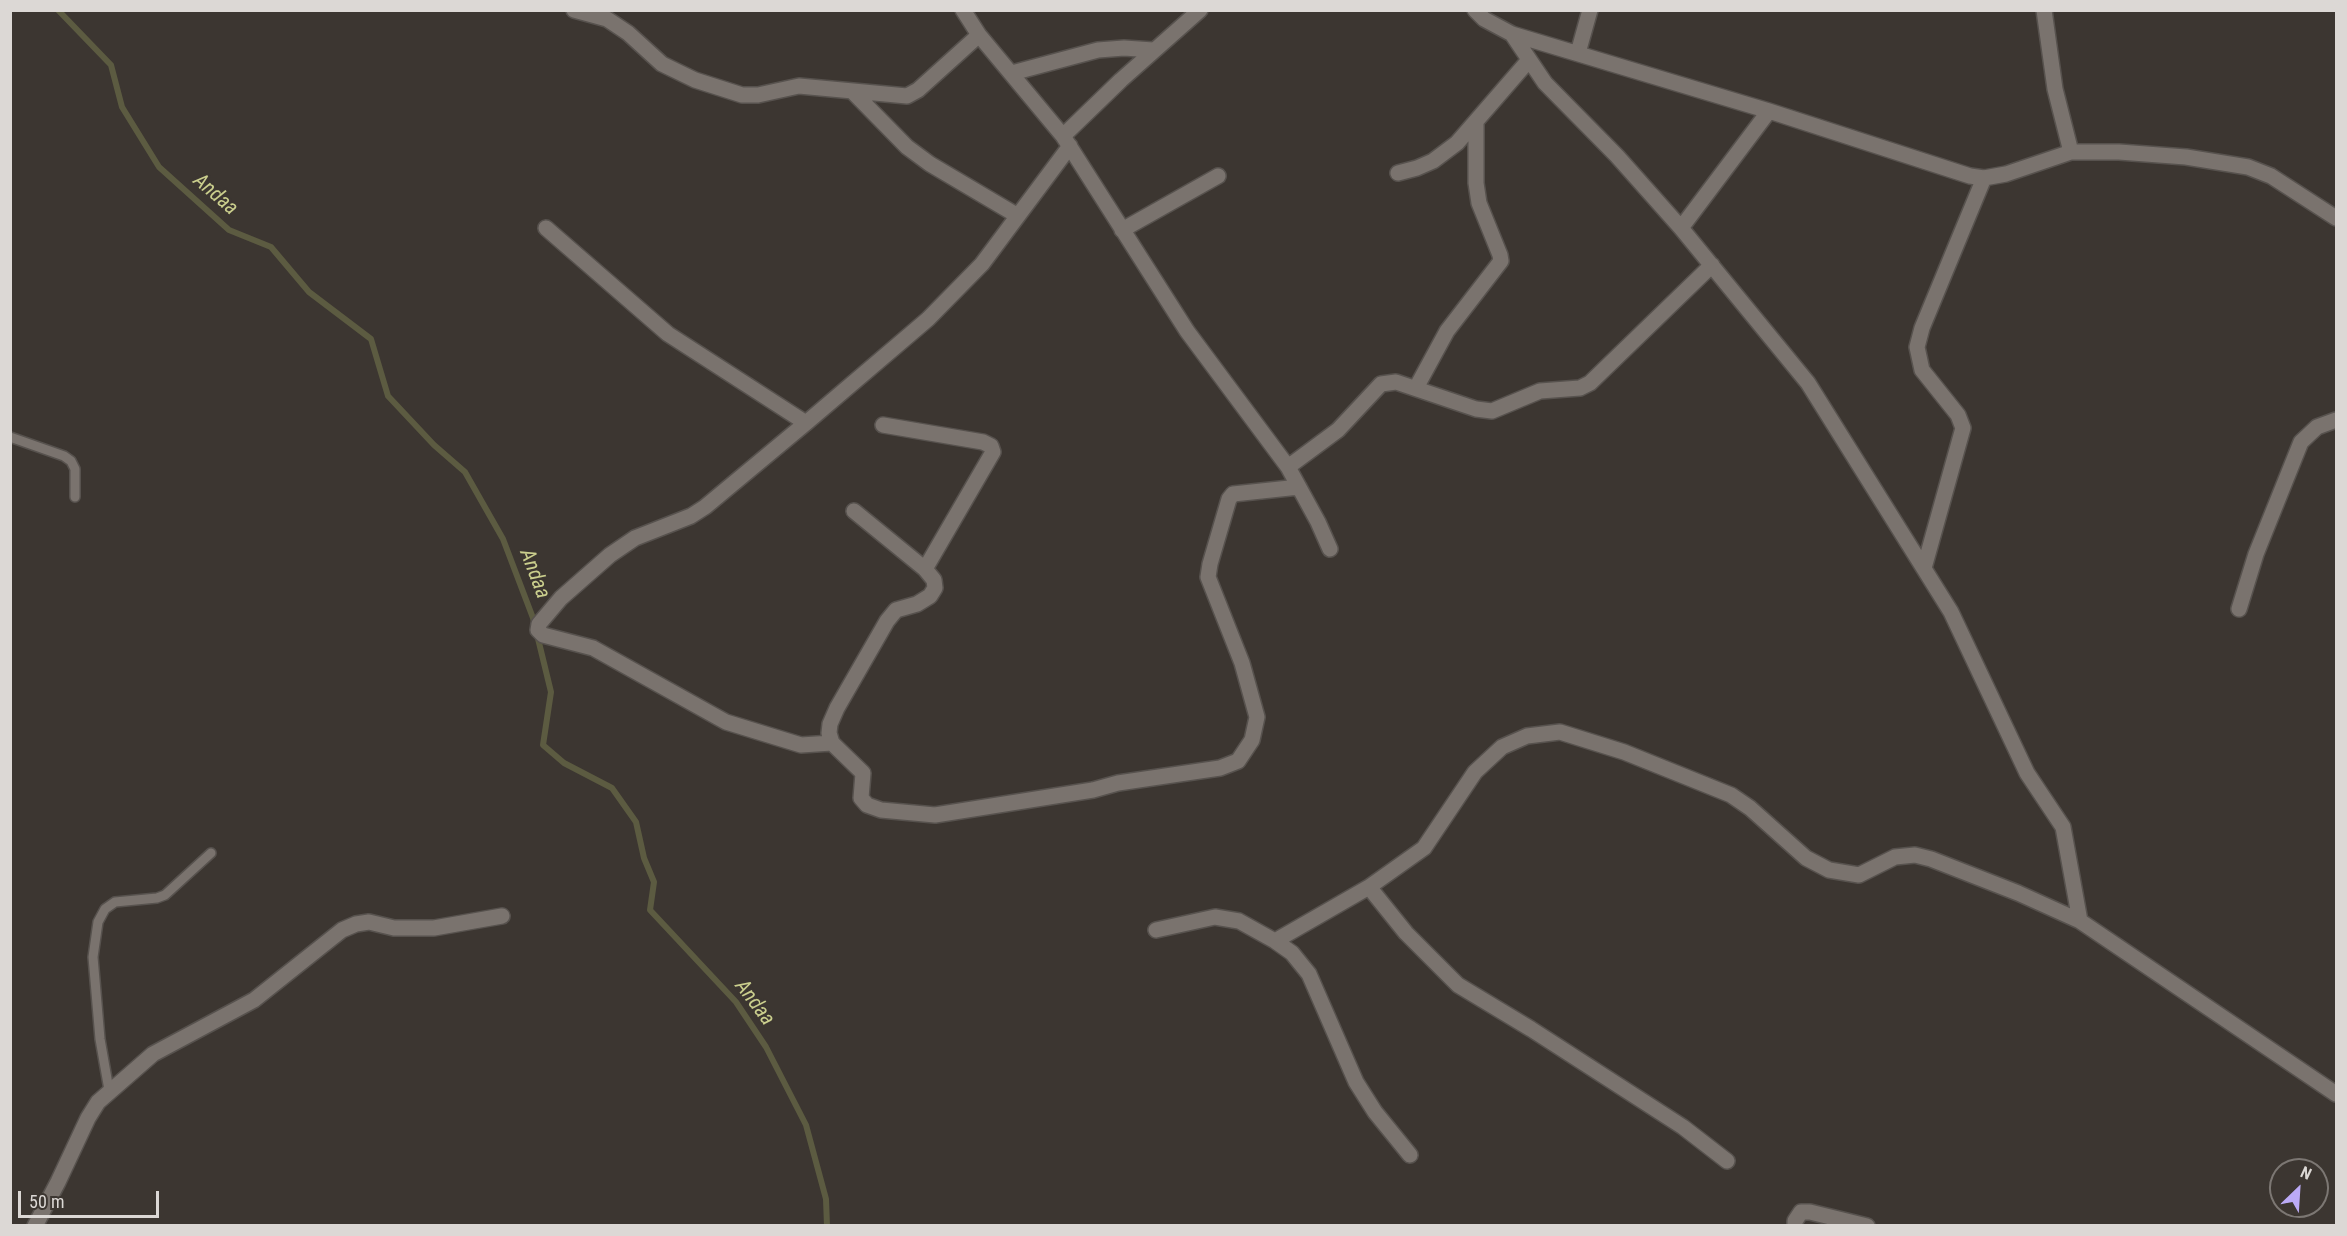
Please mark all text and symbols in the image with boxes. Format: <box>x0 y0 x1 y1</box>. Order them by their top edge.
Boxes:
water label: Andaa <box>187 169 243 221</box>
water label: Andaa <box>513 546 555 602</box>
water label: Andaa <box>729 975 779 1031</box>
north arrow <box>2269 1158 2329 1218</box>
text: N <box>2298 1162 2314 1184</box>
scale bar <box>21 1179 162 1217</box>
text: 50 m <box>29 1191 64 1212</box>

